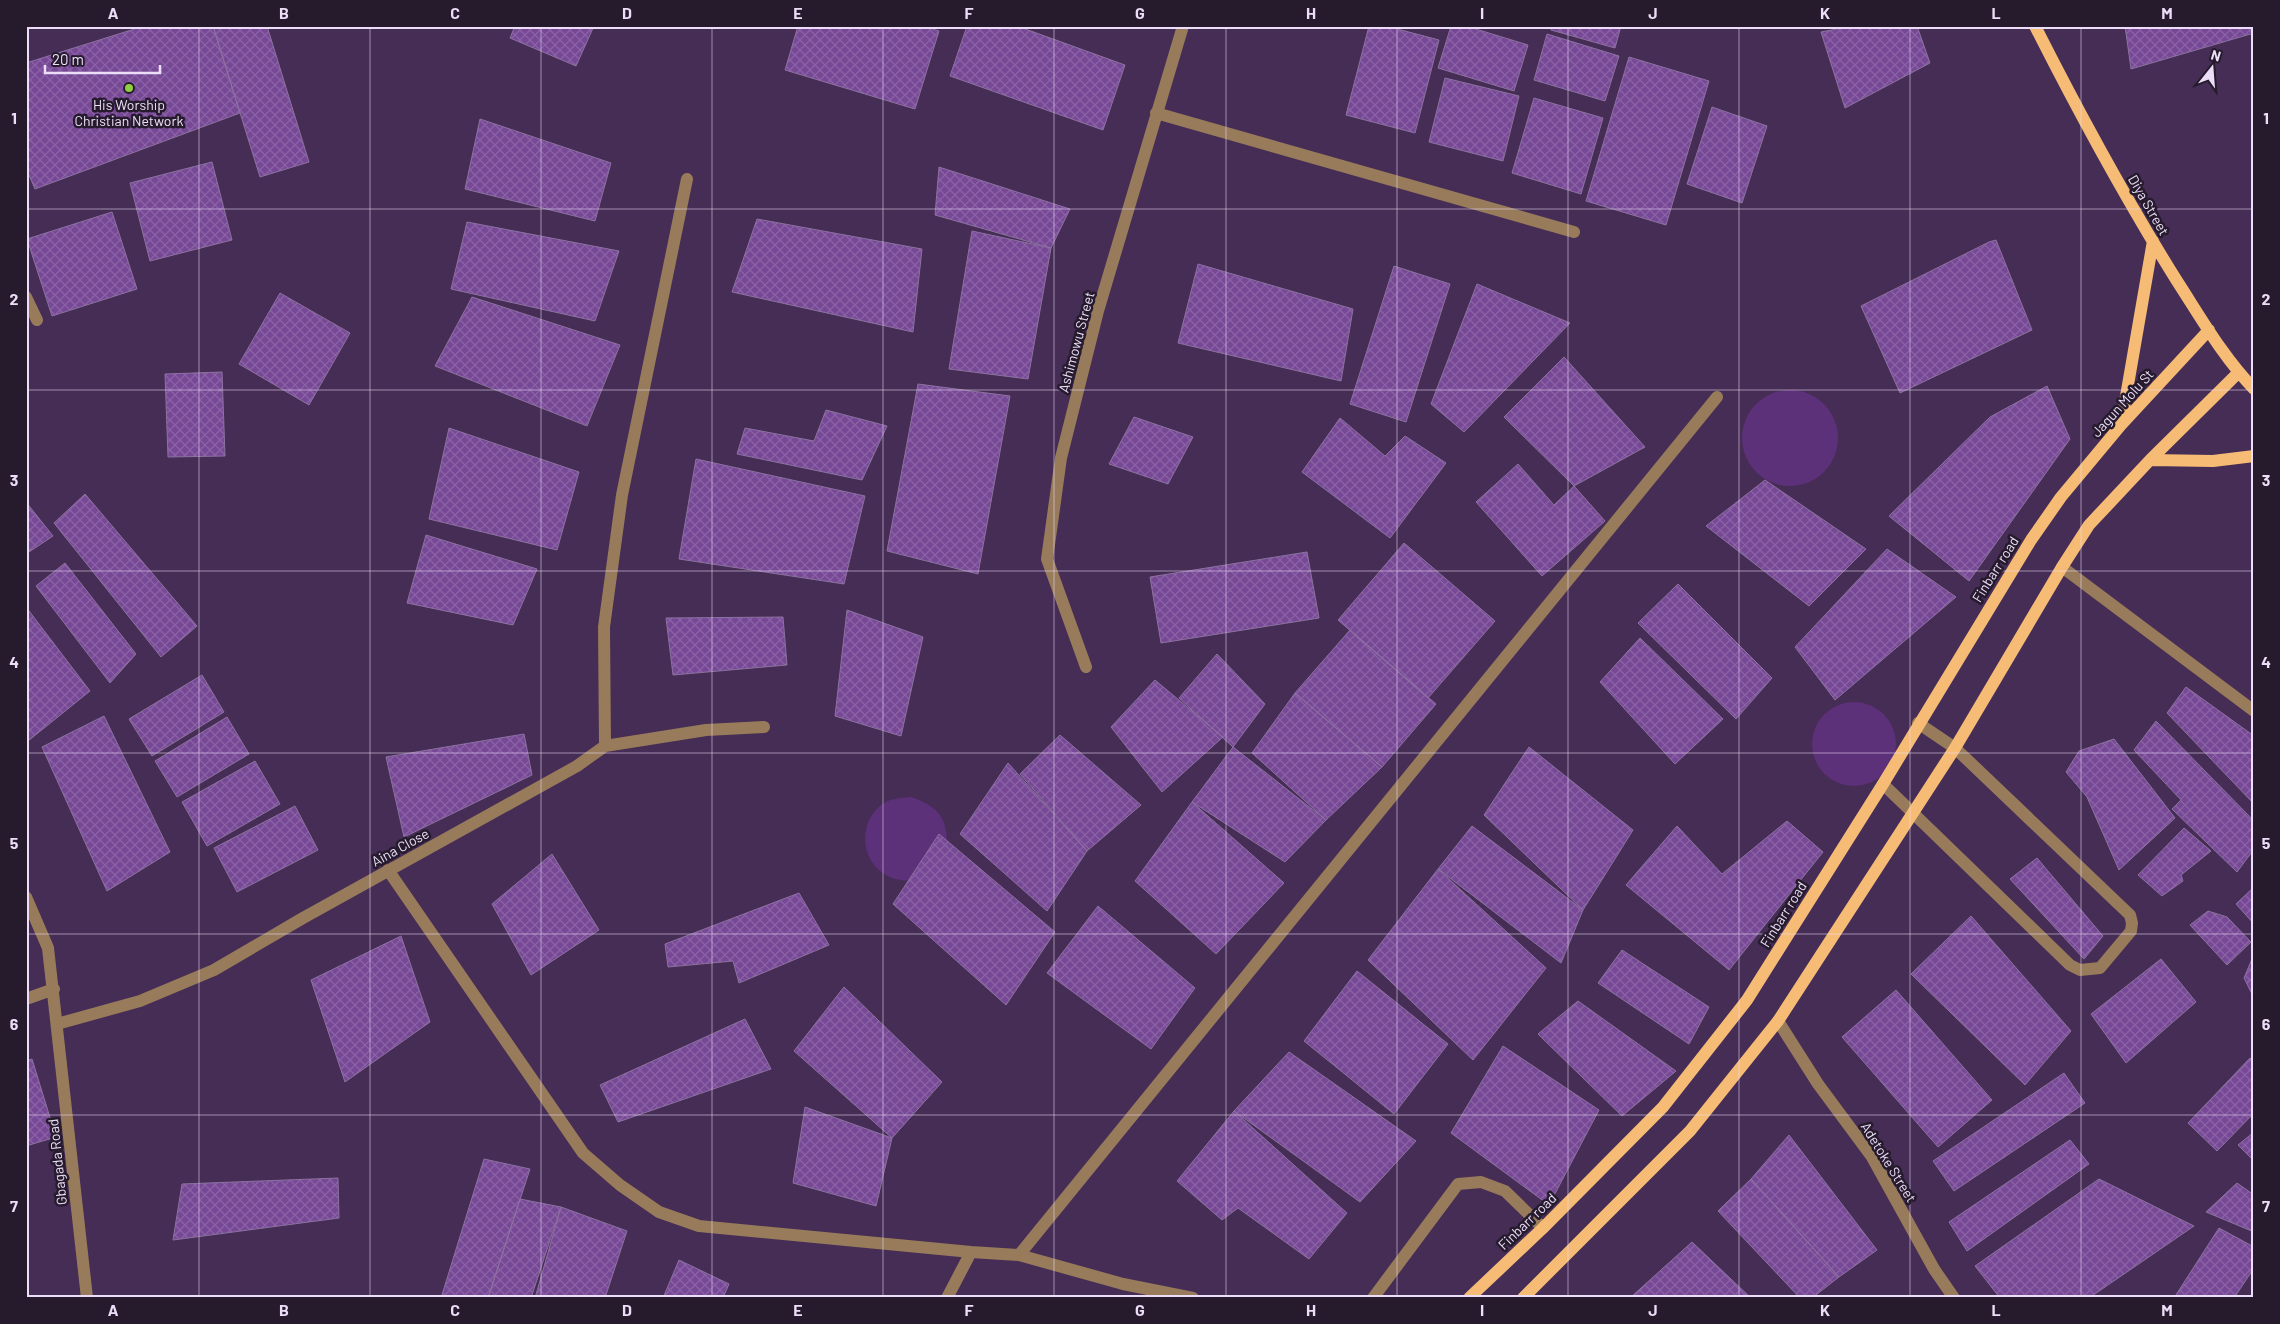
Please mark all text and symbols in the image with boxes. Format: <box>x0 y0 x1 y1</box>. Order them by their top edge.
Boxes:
text: A <box>108 3 119 22</box>
text: B <box>279 3 289 22</box>
text: C <box>450 3 460 22</box>
text: D <box>622 3 632 22</box>
text: E <box>793 3 803 22</box>
text: F <box>965 3 974 22</box>
text: G <box>1135 3 1145 22</box>
text: H <box>1306 3 1316 22</box>
text: I <box>1480 3 1484 22</box>
text: J <box>1648 3 1658 22</box>
text: K <box>1820 3 1830 22</box>
text: L <box>1991 3 2001 22</box>
text: M <box>2161 3 2173 22</box>
scale bar <box>45 42 160 74</box>
north arrow <box>2188 42 2238 92</box>
text: N <box>2209 46 2223 65</box>
text: 20 m <box>52 50 84 68</box>
marker: His Worship Christian Network <box>123 82 135 94</box>
place label: His Worship Christian Network <box>74 96 184 129</box>
text: 1 <box>11 108 17 127</box>
text: 1 <box>2263 108 2269 127</box>
street label: Diya Street <box>2125 172 2173 238</box>
text: 2 <box>10 289 19 308</box>
text: 2 <box>2262 289 2271 308</box>
street label: Ashimowu Street <box>1054 290 1098 394</box>
street label: Jagun Molu St <box>2087 366 2157 440</box>
text: 3 <box>10 470 18 489</box>
text: 3 <box>2262 470 2270 489</box>
street label: Finbarr road <box>1968 533 2022 605</box>
text: 4 <box>9 652 19 671</box>
text: 4 <box>2261 652 2271 671</box>
street label: Aina Close <box>368 824 432 870</box>
text: 5 <box>10 833 19 852</box>
text: 5 <box>2262 833 2271 852</box>
street label: Finbarr road <box>1756 878 1810 950</box>
text: 6 <box>10 1014 19 1033</box>
text: 6 <box>2262 1014 2271 1033</box>
street label: Gbagada Road <box>44 1118 70 1206</box>
street label: Adetoke Street <box>1858 1119 1920 1205</box>
street label: Finbarr road <box>1494 1189 1560 1253</box>
text: 7 <box>10 1196 18 1215</box>
text: 7 <box>2262 1196 2270 1215</box>
text: A <box>108 1300 119 1319</box>
text: B <box>279 1300 289 1319</box>
text: C <box>450 1300 460 1319</box>
text: D <box>622 1300 632 1319</box>
text: E <box>793 1300 803 1319</box>
text: F <box>965 1300 974 1319</box>
text: G <box>1135 1300 1145 1319</box>
text: H <box>1306 1300 1316 1319</box>
text: I <box>1480 1300 1484 1319</box>
text: J <box>1648 1300 1658 1319</box>
text: K <box>1820 1300 1830 1319</box>
text: L <box>1991 1300 2001 1319</box>
text: M <box>2161 1300 2173 1319</box>

